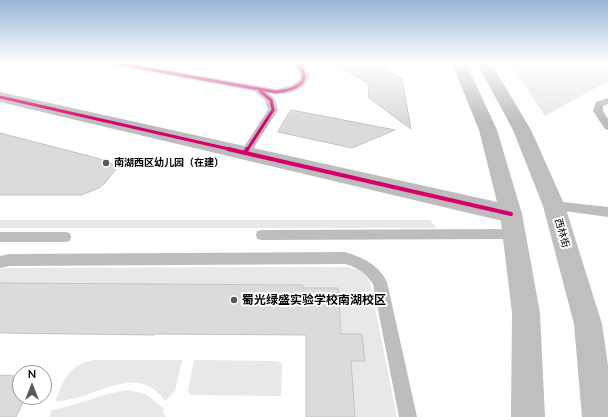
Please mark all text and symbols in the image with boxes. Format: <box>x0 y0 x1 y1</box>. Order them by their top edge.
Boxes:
place label: 南湖西区幼儿园（在建） <box>114 157 224 169</box>
marker: 南湖西区幼儿园（在建） <box>101 158 111 168</box>
street label: 西林街 <box>552 217 572 249</box>
place label: 蜀光绿盛实验学校南湖校区 <box>242 293 386 307</box>
marker: 蜀光绿盛实验学校南湖校区 <box>229 295 239 305</box>
north arrow <box>12 365 52 405</box>
text: N <box>28 367 36 380</box>

